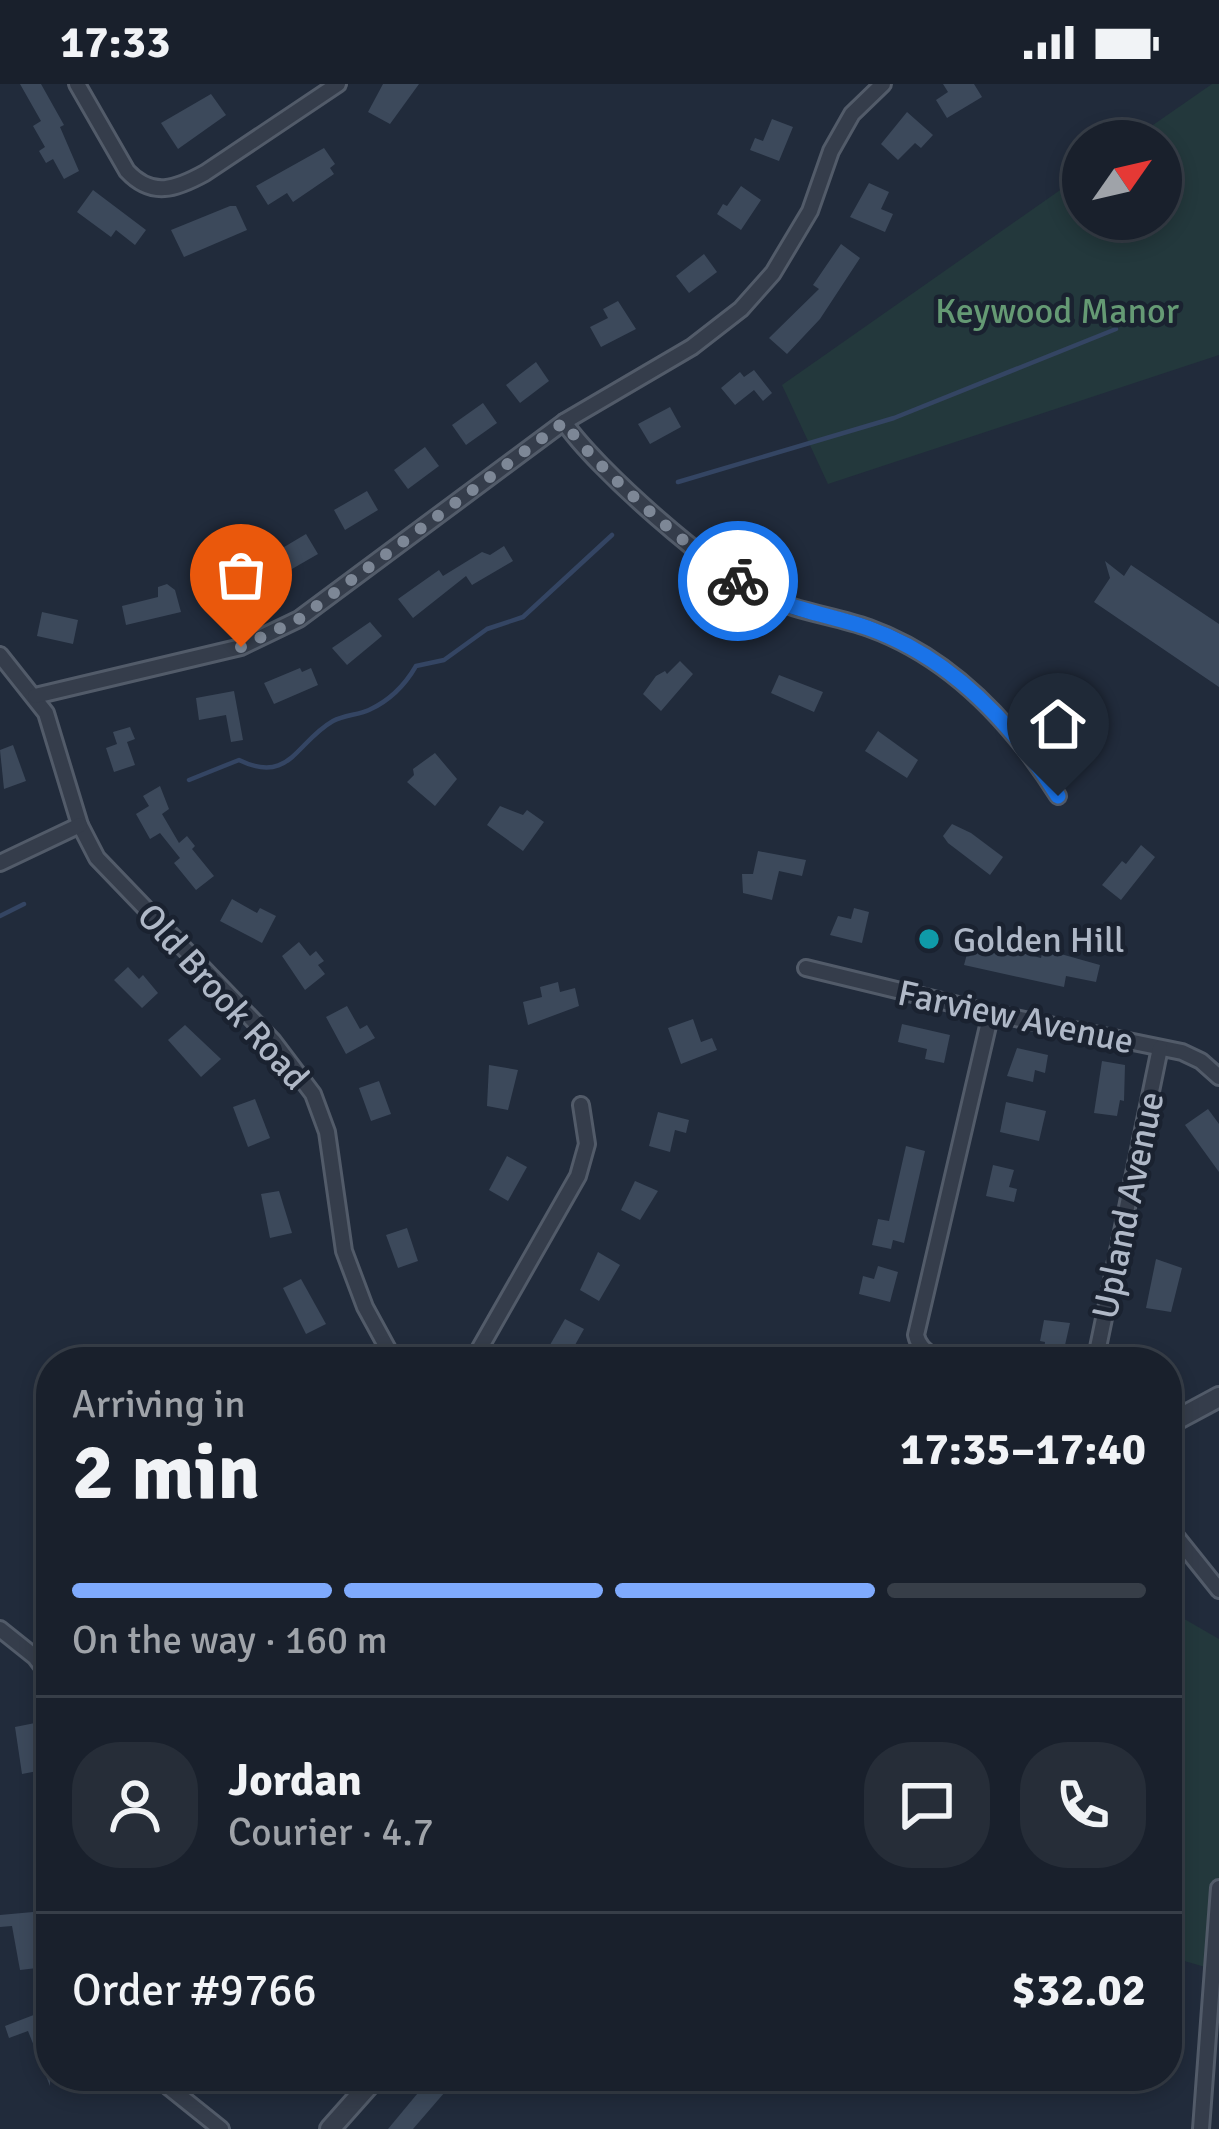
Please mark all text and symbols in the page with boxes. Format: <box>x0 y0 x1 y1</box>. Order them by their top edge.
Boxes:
text: 17:33 <box>60 15 170 70</box>
north arrow <box>1062 120 1182 240</box>
map controls <box>1062 120 1182 240</box>
park label: Keywood Manor <box>935 289 1180 334</box>
courier <box>678 521 798 641</box>
pin <box>190 524 292 647</box>
icon: bag <box>208 542 274 608</box>
icon: bike <box>705 548 771 614</box>
pin <box>1007 673 1109 796</box>
icon: home <box>1025 691 1091 757</box>
street label: Old Brook Road <box>127 895 318 1100</box>
place label: Golden Hill <box>953 918 1125 963</box>
marker: Golden Hill <box>916 926 942 952</box>
street label: Farview Avenue <box>894 971 1138 1064</box>
street label: Upland Avenue <box>1082 1088 1175 1323</box>
text: Arriving in <box>72 1380 246 1428</box>
text: 17:35–17:40 <box>900 1422 1146 1477</box>
text: 2 min <box>72 1425 260 1521</box>
text: On the way · 160 m <box>72 1616 388 1664</box>
button: person <box>72 1742 198 1868</box>
button: chat <box>864 1742 990 1868</box>
button: phone <box>1020 1742 1146 1868</box>
text: Jordan <box>228 1753 362 1808</box>
text: Courier · 4.7 <box>228 1808 434 1856</box>
text: Order #9766 <box>72 1963 317 2018</box>
text: $32.02 <box>1012 1963 1146 2018</box>

